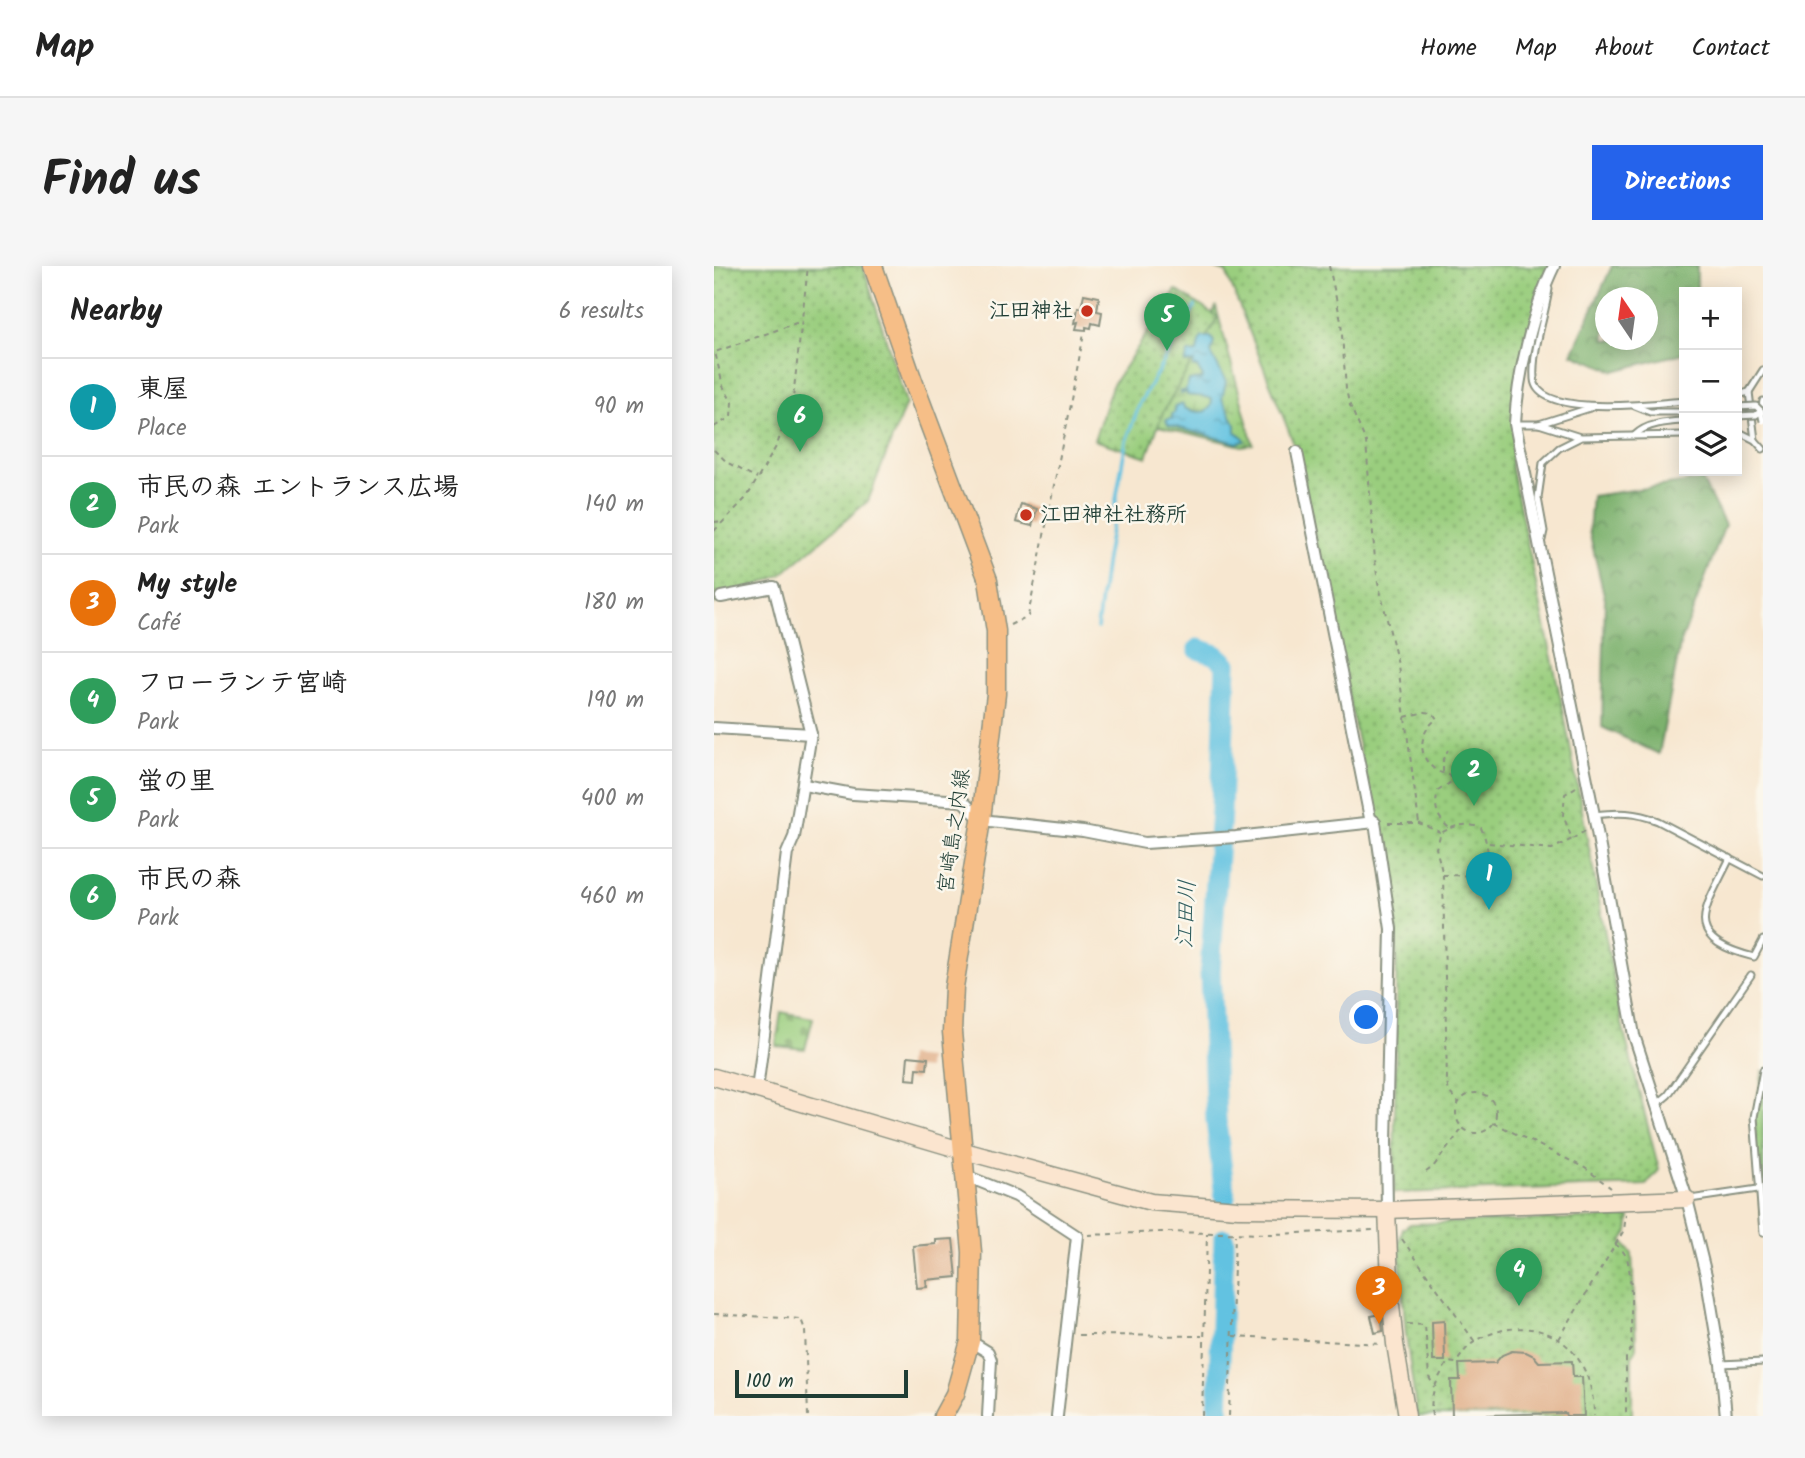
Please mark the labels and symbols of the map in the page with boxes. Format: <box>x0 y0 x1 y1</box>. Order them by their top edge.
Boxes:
north arrow <box>1595 287 1658 350</box>
pin: 5 <box>1144 293 1190 351</box>
place label: 江田神社 <box>989 295 1073 328</box>
marker: 江田神社 <box>1079 303 1095 319</box>
pin: 6 <box>777 394 823 452</box>
place label: 江田神社社務所 <box>1040 499 1187 532</box>
marker: 江田神社社務所 <box>1018 507 1034 523</box>
pin: 2 <box>1451 748 1497 806</box>
street label: 宮崎島之内線 <box>930 766 980 896</box>
pin: 1 <box>1466 852 1512 910</box>
water label: 江田川 <box>1167 879 1207 949</box>
your location <box>1349 1000 1383 1034</box>
pin: 4 <box>1496 1248 1542 1306</box>
pin: 3 <box>1356 1266 1402 1324</box>
scale bar <box>735 1367 908 1399</box>

